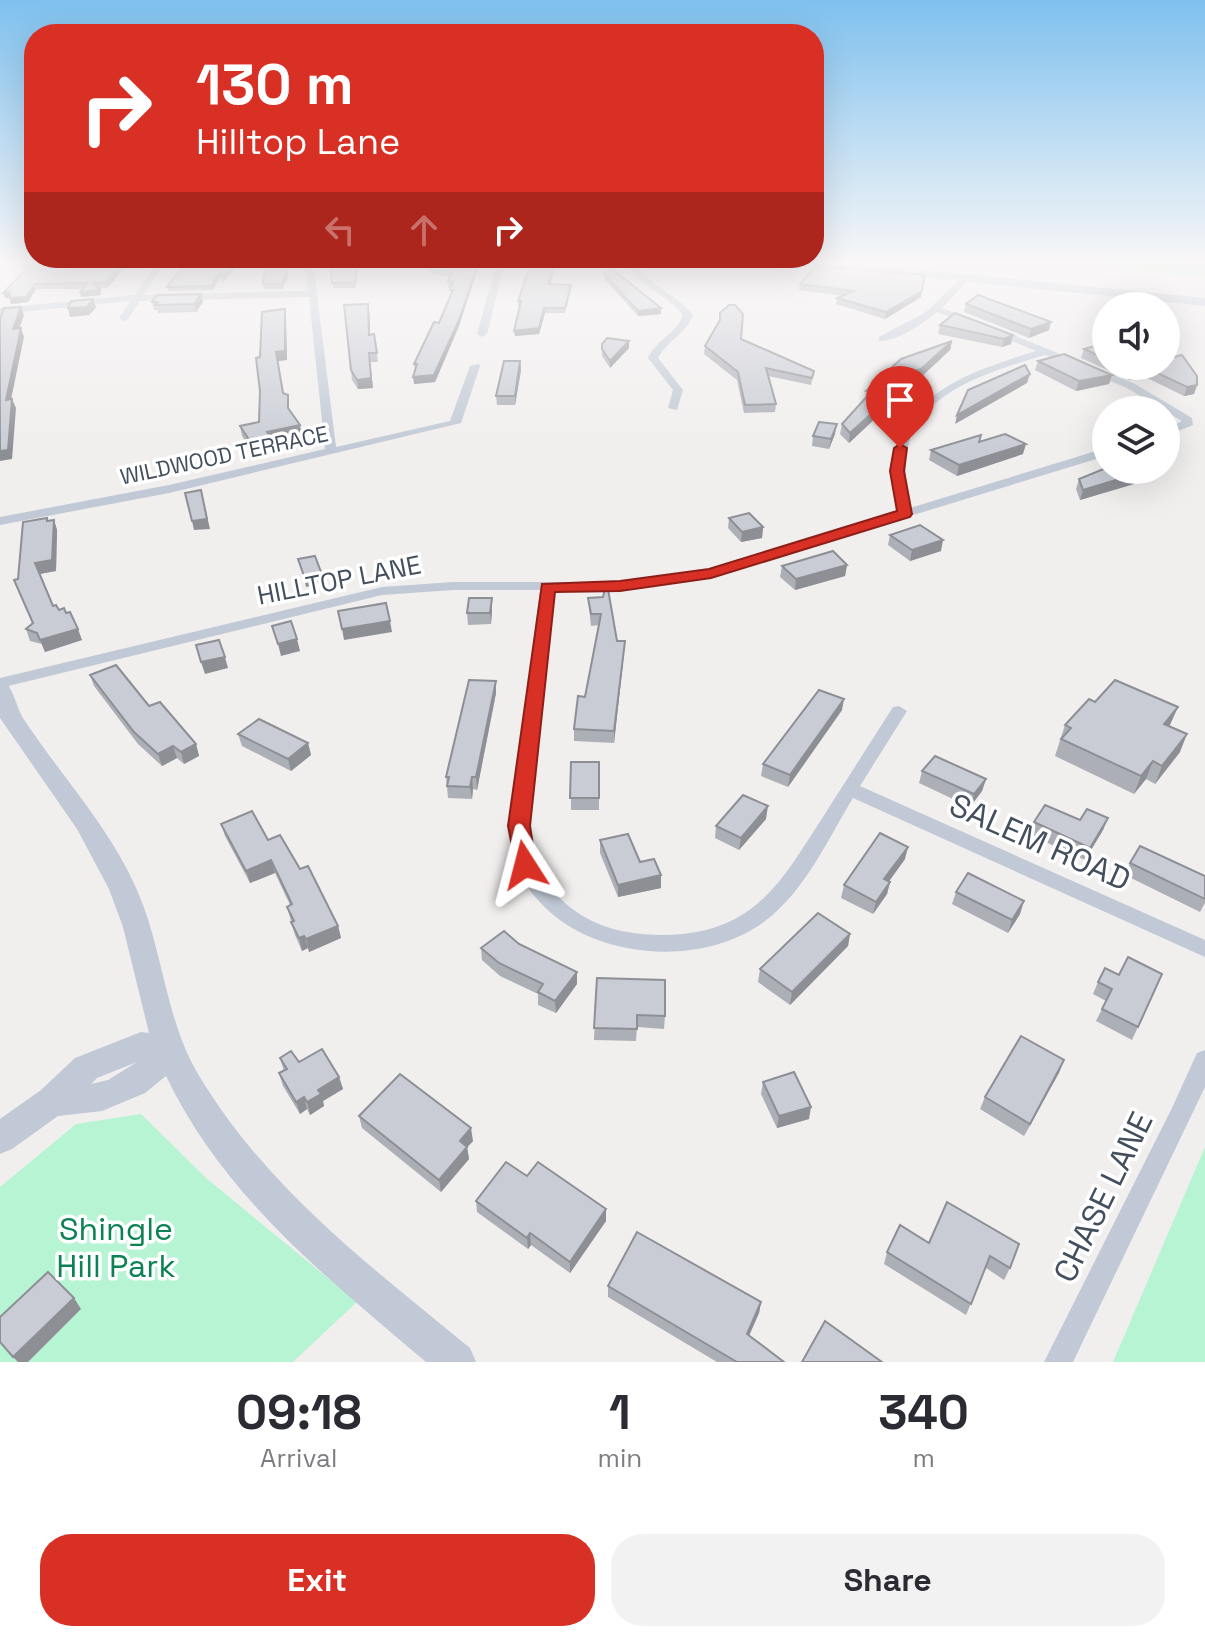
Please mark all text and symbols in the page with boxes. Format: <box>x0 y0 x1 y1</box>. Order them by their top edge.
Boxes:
text: 130 m <box>196 49 354 120</box>
icon: right <box>64 56 168 160</box>
text: Hilltop Lane <box>196 119 400 165</box>
icon: left <box>318 208 362 252</box>
icon: ahead <box>402 208 446 252</box>
icon: right <box>486 208 530 252</box>
map controls <box>1092 292 1180 484</box>
button: sound <box>1092 292 1180 380</box>
pin <box>866 366 934 448</box>
icon: arrive <box>878 378 922 422</box>
button: layers <box>1092 396 1180 484</box>
street label: WILDWOOD TERRACE <box>117 419 331 491</box>
street label: HILLTOP LANE <box>254 547 424 613</box>
street label: SALEM ROAD <box>943 784 1137 900</box>
position arrow <box>483 823 567 907</box>
street label: CHASE LANE <box>1045 1105 1161 1289</box>
park label: Shingle Hill Park <box>56 1209 176 1286</box>
text: 09:18 <box>236 1382 362 1443</box>
text: 1 <box>609 1382 631 1443</box>
text: 340 <box>878 1382 969 1443</box>
text: Arrival <box>260 1441 337 1475</box>
text: min <box>598 1441 642 1475</box>
text: m <box>912 1441 935 1475</box>
button: Exit <box>40 1534 595 1626</box>
button: Share <box>611 1534 1165 1626</box>

